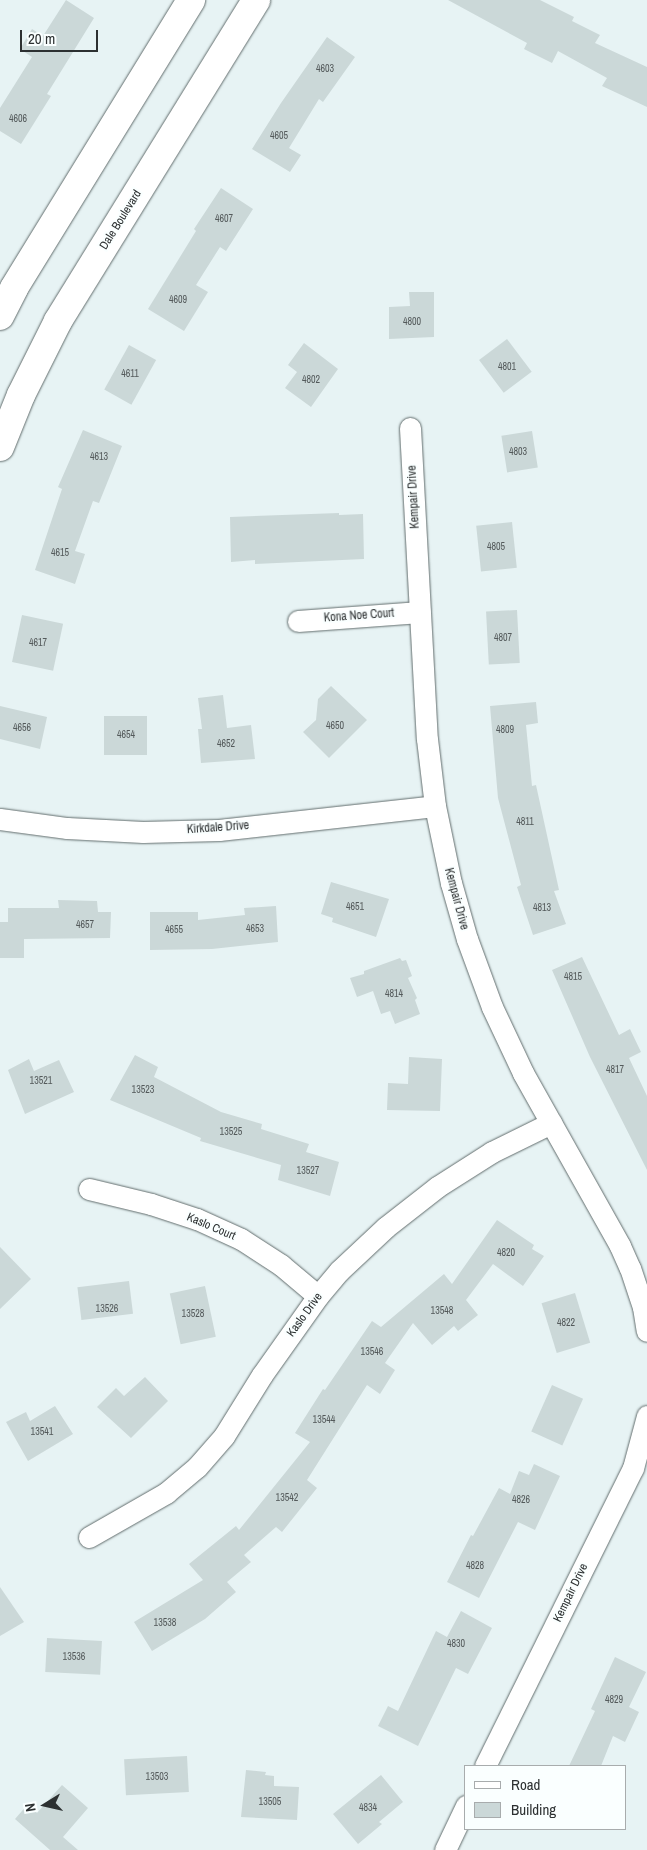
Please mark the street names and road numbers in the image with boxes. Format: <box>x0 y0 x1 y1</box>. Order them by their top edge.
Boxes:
street label: Dale Boulevard <box>97 188 145 252</box>
street label: Kempair Drive <box>405 465 423 529</box>
street label: Kona Noe Court <box>323 606 395 626</box>
street label: Kirkdale Drive <box>186 819 250 837</box>
street label: Kempair Drive <box>441 867 471 931</box>
street label: Kaslo Court <box>185 1210 237 1244</box>
street label: Kaslo Drive <box>284 1290 326 1340</box>
street label: Kempair Drive <box>551 1561 591 1625</box>

